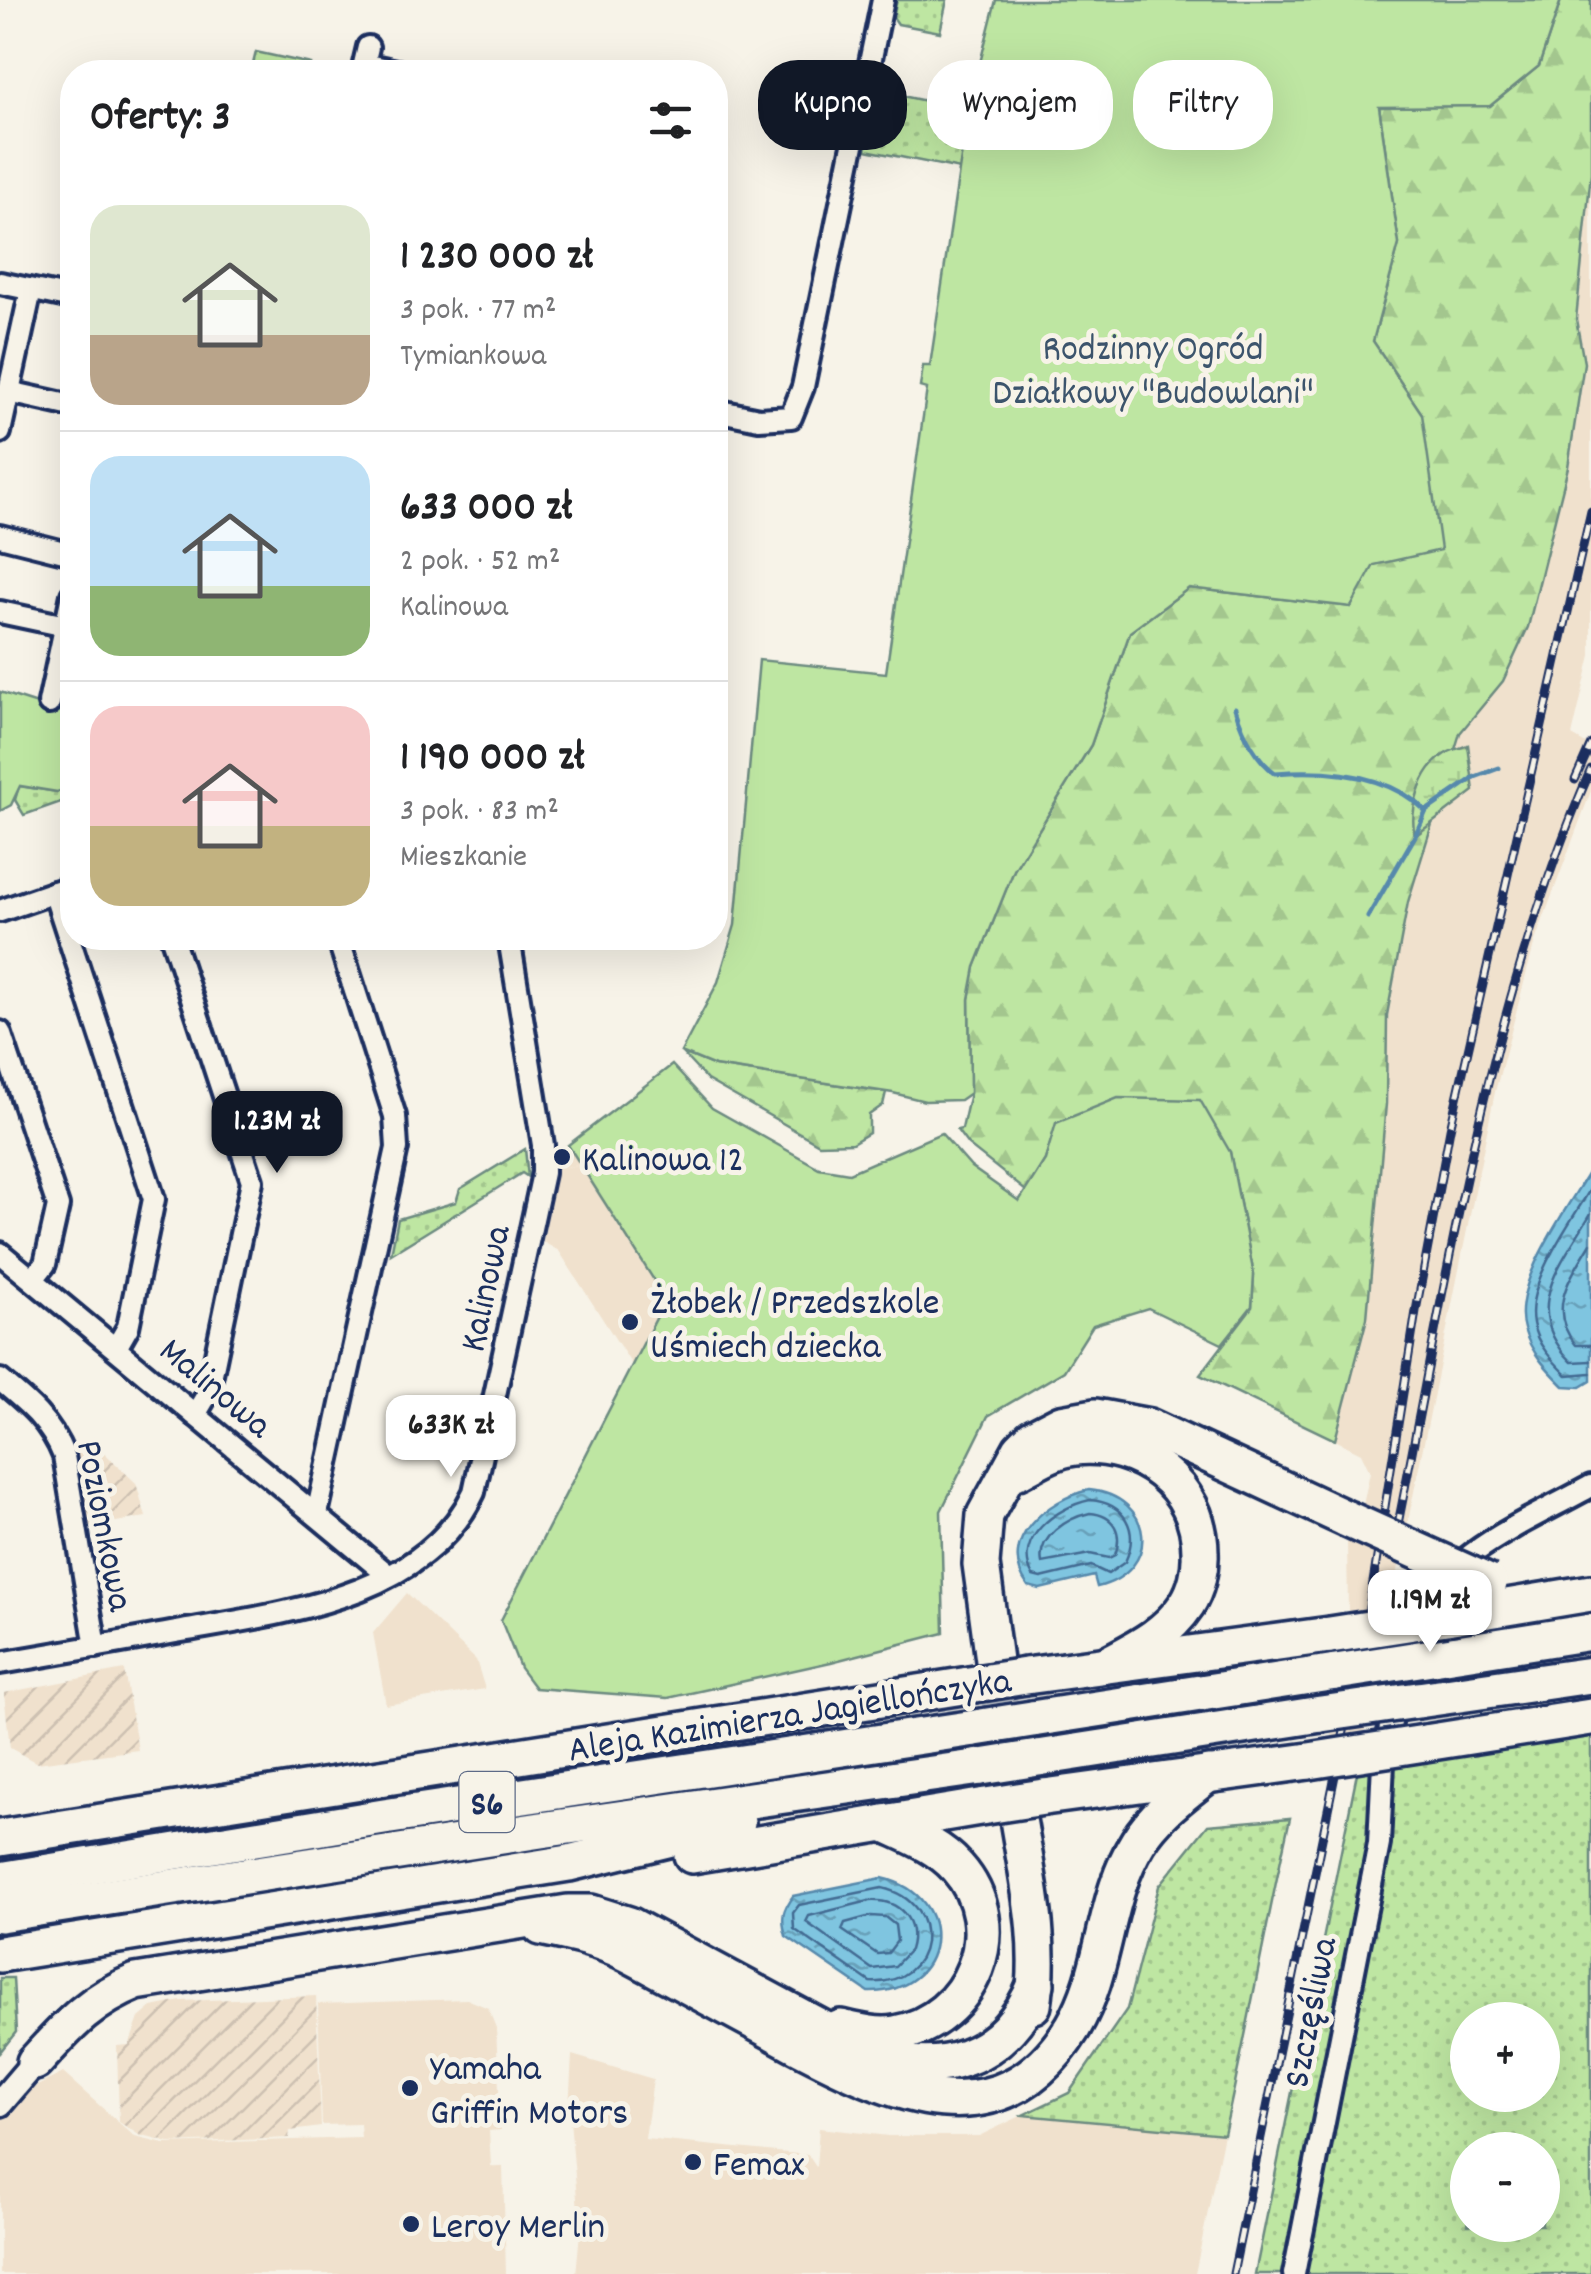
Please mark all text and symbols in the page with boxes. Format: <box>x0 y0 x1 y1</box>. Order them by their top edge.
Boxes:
chip: Kupno <box>758 60 907 150</box>
chip: Wynajem <box>927 60 1113 150</box>
chip: Filtry <box>1133 60 1273 150</box>
text: Oferty: 3 <box>90 90 231 150</box>
icon: filters <box>643 93 698 148</box>
text: 1 230 000 zł <box>400 229 593 289</box>
icon: home <box>170 245 290 365</box>
text: 3 pok. · 77 m² <box>400 289 556 335</box>
park label: Rodzinny Ogród Działkowy "Budowlani" <box>992 324 1314 423</box>
text: Tymiankowa <box>400 335 546 381</box>
text: 633 000 zł <box>400 480 572 540</box>
icon: home <box>170 496 290 616</box>
text: 2 pok. · 52 m² <box>400 540 560 586</box>
text: Kalinowa <box>400 586 508 632</box>
text: 1 190 000 zł <box>400 730 585 790</box>
icon: home <box>170 746 290 866</box>
text: 3 pok. · 83 m² <box>400 790 559 836</box>
text: Mieszkanie <box>400 836 527 882</box>
pin: 1.23M zł <box>174 1091 380 1176</box>
text: 1.23M zł <box>234 1100 320 1146</box>
place label: Kalinowa 12 <box>582 1135 744 1190</box>
marker: Kalinowa 12 <box>551 1146 573 1168</box>
street label: Kalinowa <box>448 1220 529 1358</box>
place label: Żłobek / Przedszkole Uśmiech dziecka <box>650 1278 940 1377</box>
marker: Żłobek / Przedszkole Uśmiech dziecka <box>619 1311 641 1333</box>
street label: Malinowa <box>145 1326 283 1455</box>
pin: 633K zł <box>359 1395 543 1480</box>
text: 633K zł <box>408 1404 494 1450</box>
street label: Poziomkowa <box>58 1436 145 1618</box>
pin: 1.19M zł <box>1327 1570 1533 1655</box>
text: 1.19M zł <box>1390 1579 1470 1625</box>
street label: Aleja Kazimierza Jagiellończyka <box>564 1656 1016 1781</box>
road number: S6 <box>460 1772 514 1832</box>
street label: Szczęśliwa <box>1272 1932 1355 2093</box>
map controls <box>1450 2002 1560 2242</box>
button: + <box>1450 2002 1560 2112</box>
place label: Yamaha Griffin Motors <box>430 2044 628 2143</box>
marker: Yamaha Griffin Motors <box>399 2077 421 2099</box>
button: − <box>1450 2132 1560 2242</box>
place label: Femax <box>713 2140 805 2195</box>
marker: Femax <box>682 2151 704 2173</box>
place label: Leroy Merlin <box>431 2202 605 2257</box>
marker: Leroy Merlin <box>400 2213 422 2235</box>

